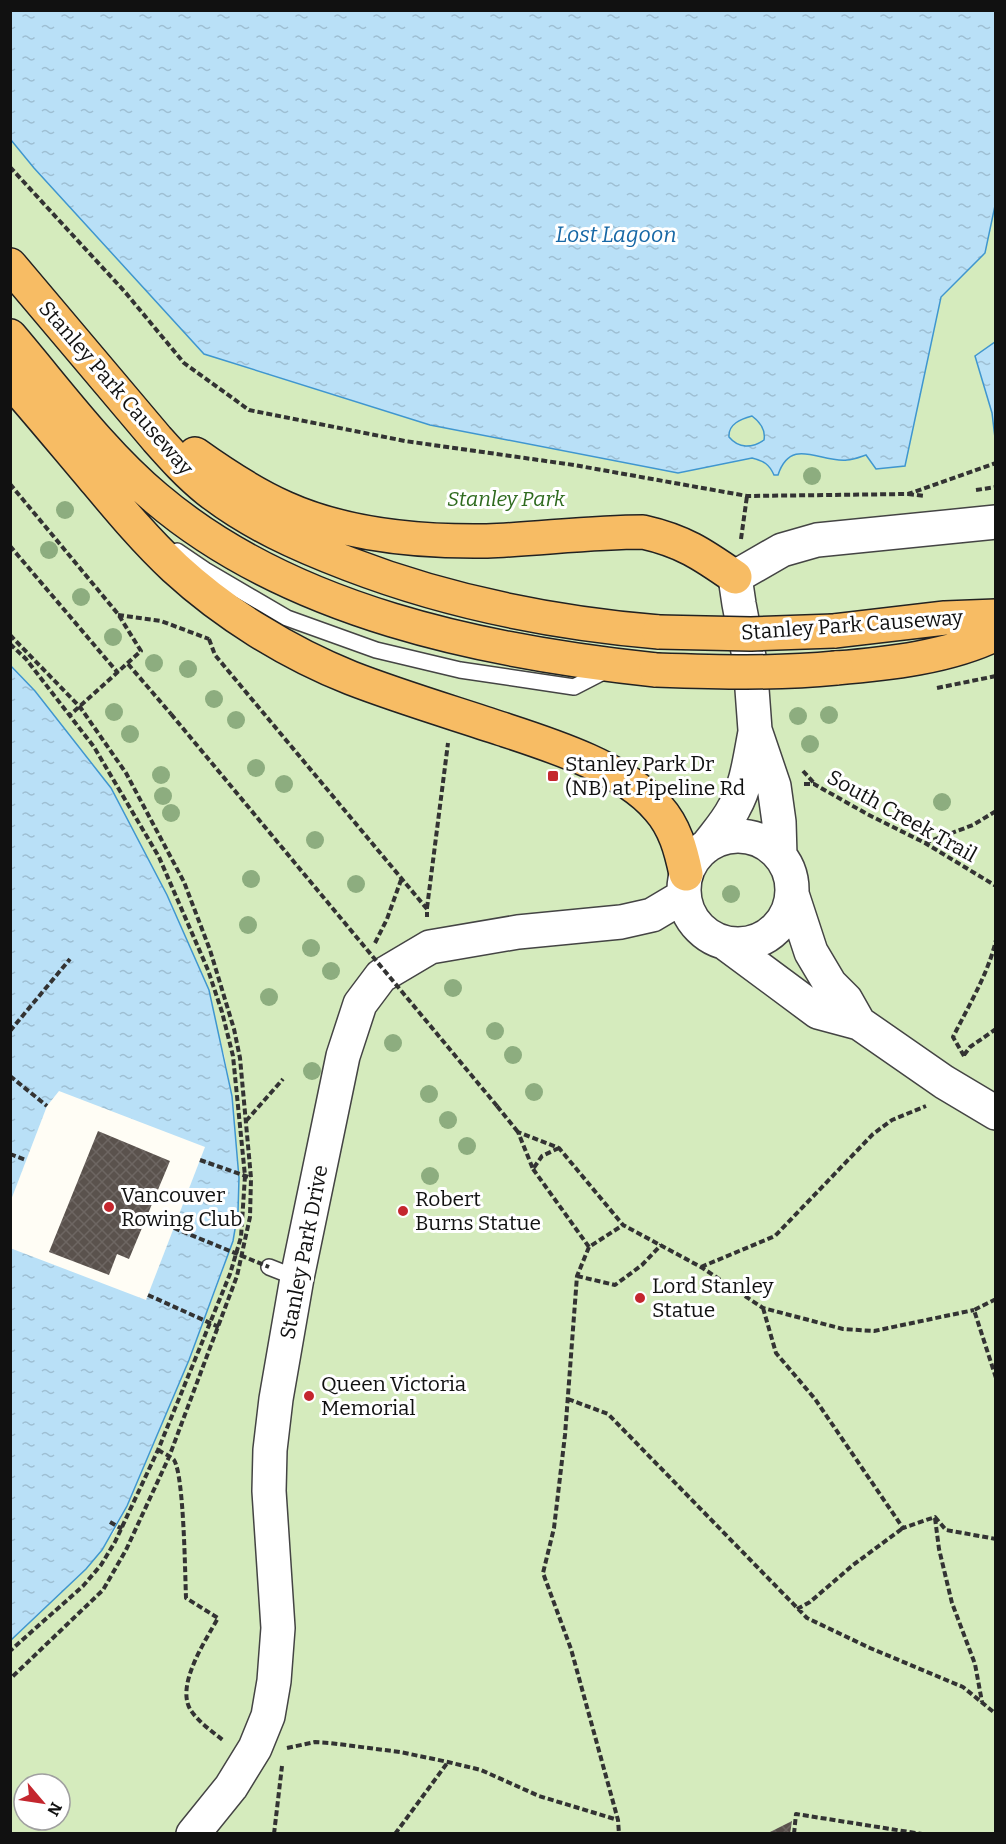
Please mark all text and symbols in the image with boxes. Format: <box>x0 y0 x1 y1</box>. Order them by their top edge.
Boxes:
water label: Lost Lagoon <box>555 221 677 248</box>
street label: Stanley Park Causeway <box>33 296 199 481</box>
park label: Stanley Park <box>447 486 566 512</box>
street label: Stanley Park Causeway <box>740 604 965 646</box>
place label: Stanley Park Dr (NB) at Pipeline Rd <box>565 751 745 801</box>
street label: South Creek Trail <box>823 764 981 868</box>
marker: Stanley Park Dr (NB) at Pipeline Rd <box>546 769 560 783</box>
street label: Stanley Park Drive <box>274 1163 334 1341</box>
place label: Vancouver Rowing Club <box>121 1182 242 1232</box>
place label: Robert Burns Statue <box>415 1186 541 1236</box>
marker: Vancouver Rowing Club <box>102 1200 116 1214</box>
marker: Robert Burns Statue <box>396 1204 410 1218</box>
place label: Lord Stanley Statue <box>652 1273 774 1323</box>
marker: Lord Stanley Statue <box>633 1291 647 1305</box>
place label: Queen Victoria Memorial <box>321 1371 467 1421</box>
marker: Queen Victoria Memorial <box>302 1389 316 1403</box>
north arrow <box>12 1772 72 1832</box>
text: N <box>43 1799 66 1819</box>

